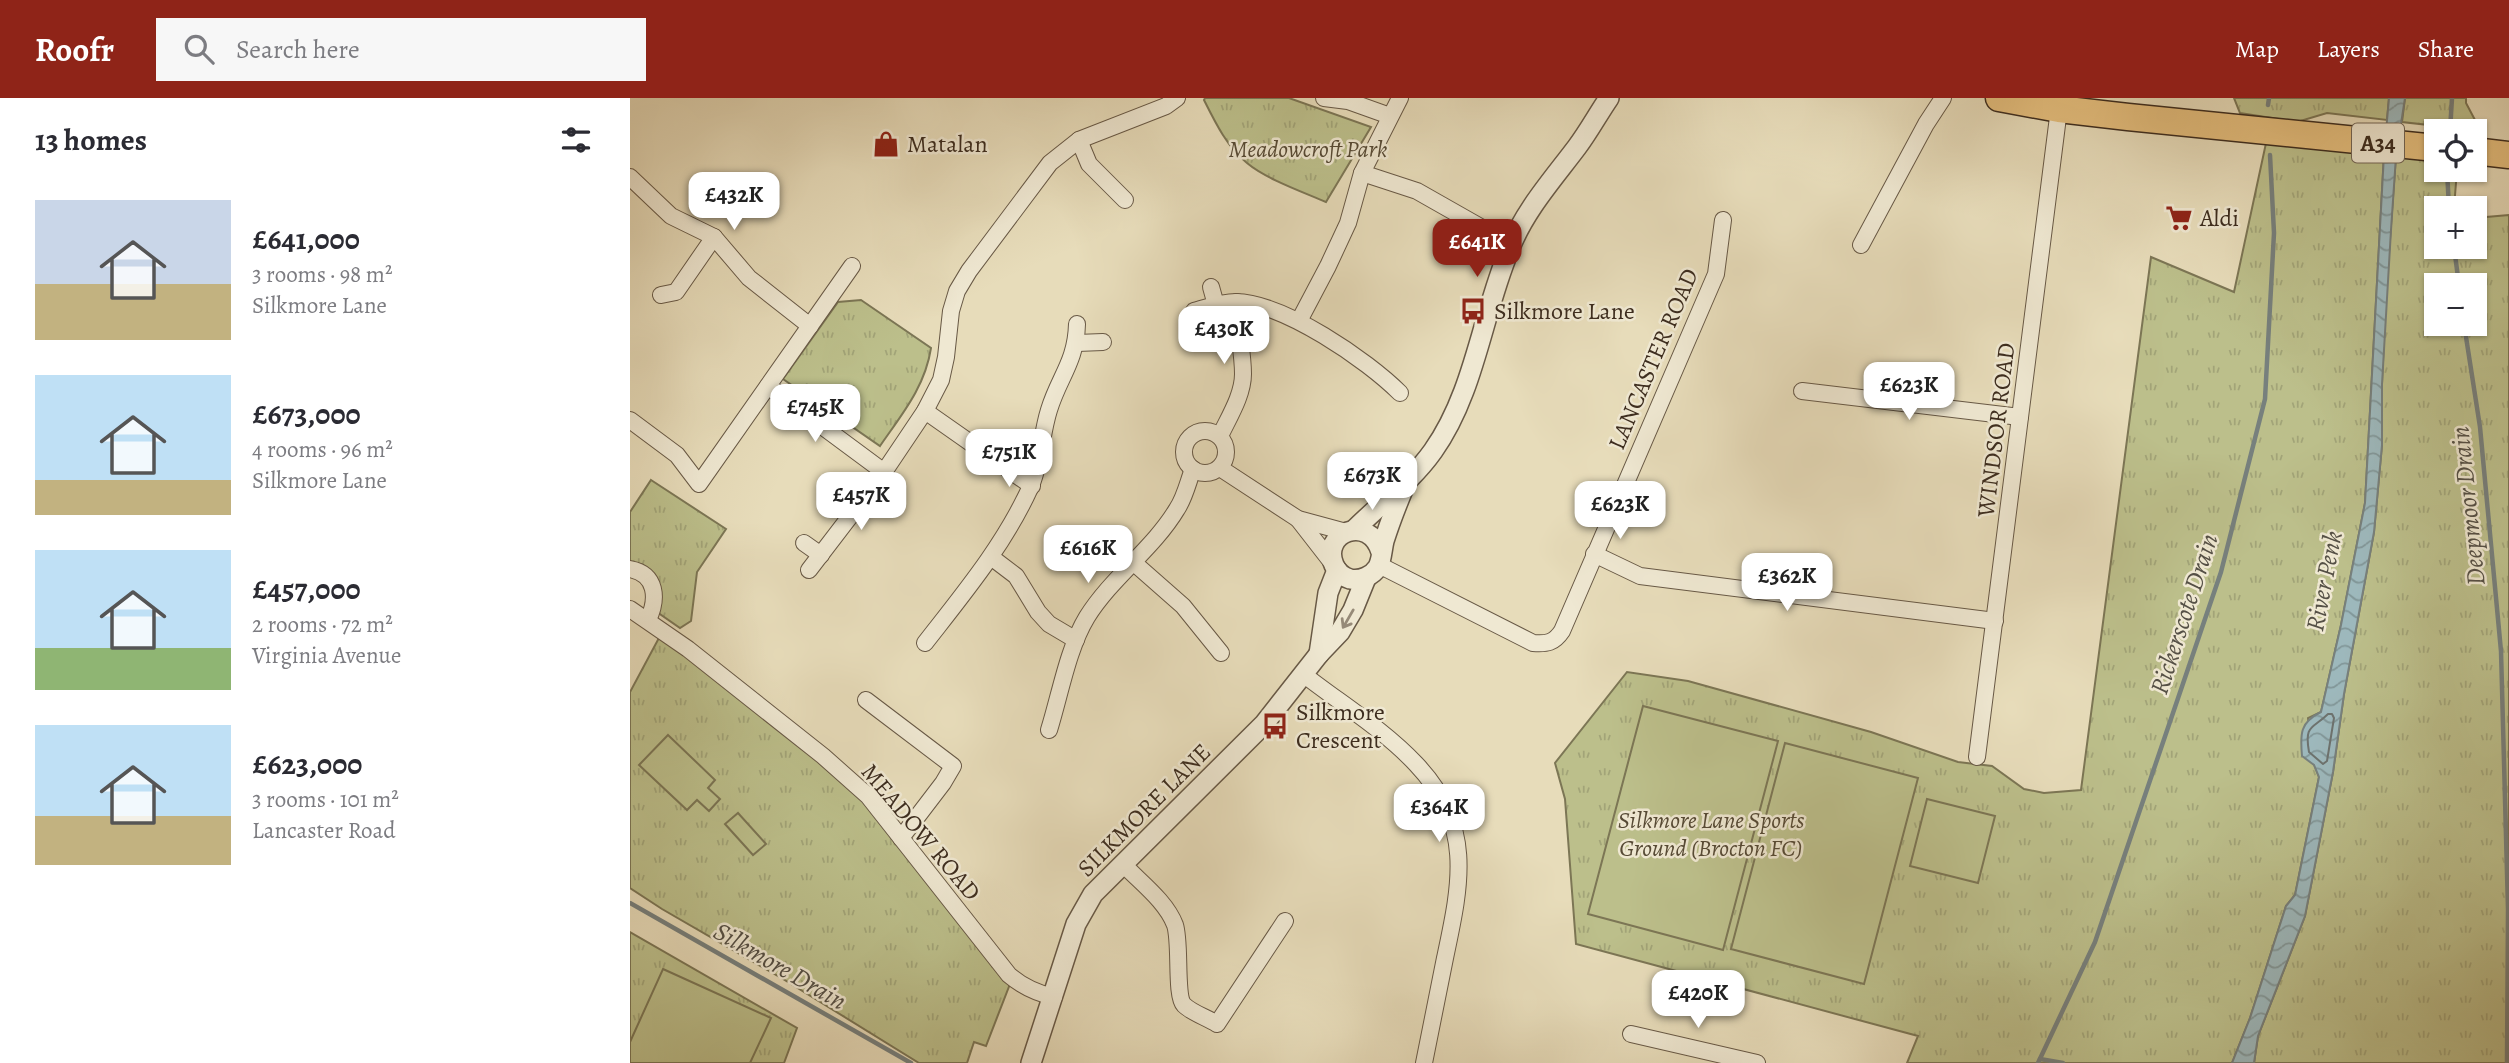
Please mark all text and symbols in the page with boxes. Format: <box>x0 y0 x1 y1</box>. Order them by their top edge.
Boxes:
search box <box>156 18 646 81</box>
text: Roofr <box>35 27 114 72</box>
icon: search <box>180 30 218 68</box>
text: Search here <box>236 32 360 67</box>
text: Map <box>2235 33 2279 65</box>
text: Layers <box>2317 33 2380 65</box>
text: Share <box>2418 33 2474 65</box>
map controls <box>2424 119 2487 336</box>
button: locate <box>2424 119 2487 182</box>
text: 13 homes <box>35 120 147 160</box>
icon: filters <box>557 121 595 159</box>
road number: A34 <box>2352 124 2404 162</box>
place label: Matalan <box>907 128 988 160</box>
shop icon: Matalan <box>871 129 901 159</box>
park label: Meadowcroft Park <box>1229 133 1388 165</box>
pin: £432K <box>685 172 783 232</box>
text: £432K <box>705 179 763 210</box>
button: + <box>2424 196 2487 259</box>
place label: Aldi <box>2199 202 2239 234</box>
supermarket icon: Aldi <box>2164 203 2194 233</box>
text: £641,000 <box>252 219 360 259</box>
pin: £641K <box>1428 220 1526 279</box>
text: £641K <box>1449 226 1505 257</box>
icon: home <box>91 228 175 312</box>
text: 3 rooms · 98 m² <box>252 259 393 290</box>
street label: LANCASTER ROAD <box>1600 263 1706 455</box>
button: − <box>2424 273 2487 336</box>
text: Silkmore Lane <box>252 290 387 321</box>
place label: Silkmore Lane <box>1494 295 1635 327</box>
bus stop icon: Silkmore Lane <box>1458 296 1488 326</box>
pin: £430K <box>1175 306 1273 366</box>
text: £430K <box>1194 313 1254 344</box>
street label: WINDSOR ROAD <box>1969 341 2023 520</box>
pin: £623K <box>1860 362 1958 422</box>
text: £623K <box>1880 369 1938 400</box>
pin: £745K <box>766 384 864 444</box>
text: £745K <box>786 391 844 422</box>
text: £673,000 <box>252 394 361 434</box>
icon: home <box>91 403 175 487</box>
water label: Deepmoor Drain <box>2442 425 2494 587</box>
pin: £751K <box>960 430 1058 489</box>
text: 4 rooms · 96 m² <box>252 434 393 465</box>
text: £751K <box>982 436 1036 467</box>
pin: £673K <box>1323 452 1421 512</box>
text: £673K <box>1343 459 1401 490</box>
text: Silkmore Lane <box>252 465 387 496</box>
pin: £457K <box>812 472 910 532</box>
text: £457K <box>832 479 890 510</box>
pin: £623K <box>1571 482 1669 541</box>
text: £623K <box>1591 488 1649 519</box>
pin: £616K <box>1039 526 1137 585</box>
water label: River Penk <box>2297 528 2351 634</box>
water label: Rickerscote Drain <box>2142 529 2226 699</box>
text: £616K <box>1060 532 1116 563</box>
pin: £362K <box>1738 554 1836 613</box>
text: £362K <box>1758 560 1816 591</box>
text: £457,000 <box>252 569 361 609</box>
icon: home <box>91 578 175 662</box>
text: 2 rooms · 72 m² <box>252 609 393 640</box>
one-way arrow <box>1340 609 1354 629</box>
text: Virginia Avenue <box>252 640 401 671</box>
place label: Silkmore Crescent <box>1296 696 1385 756</box>
bus stop icon: Silkmore Crescent <box>1260 711 1290 741</box>
street label: SILKMORE LANE <box>1070 736 1218 884</box>
text: £623,000 <box>252 744 362 784</box>
icon: home <box>91 753 175 837</box>
street label: MEADOW ROAD <box>854 757 988 907</box>
text: 3 rooms · 101 m² <box>252 784 399 815</box>
pin: £364K <box>1390 784 1488 844</box>
text: £364K <box>1410 791 1468 822</box>
park label: Silkmore Lane Sports Ground (Brocton FC) <box>1618 804 1804 864</box>
text: Lancaster Road <box>252 815 396 846</box>
water label: Silkmore Drain <box>707 914 853 1018</box>
pin: £420K <box>1649 970 1747 1030</box>
text: £420K <box>1668 977 1728 1008</box>

